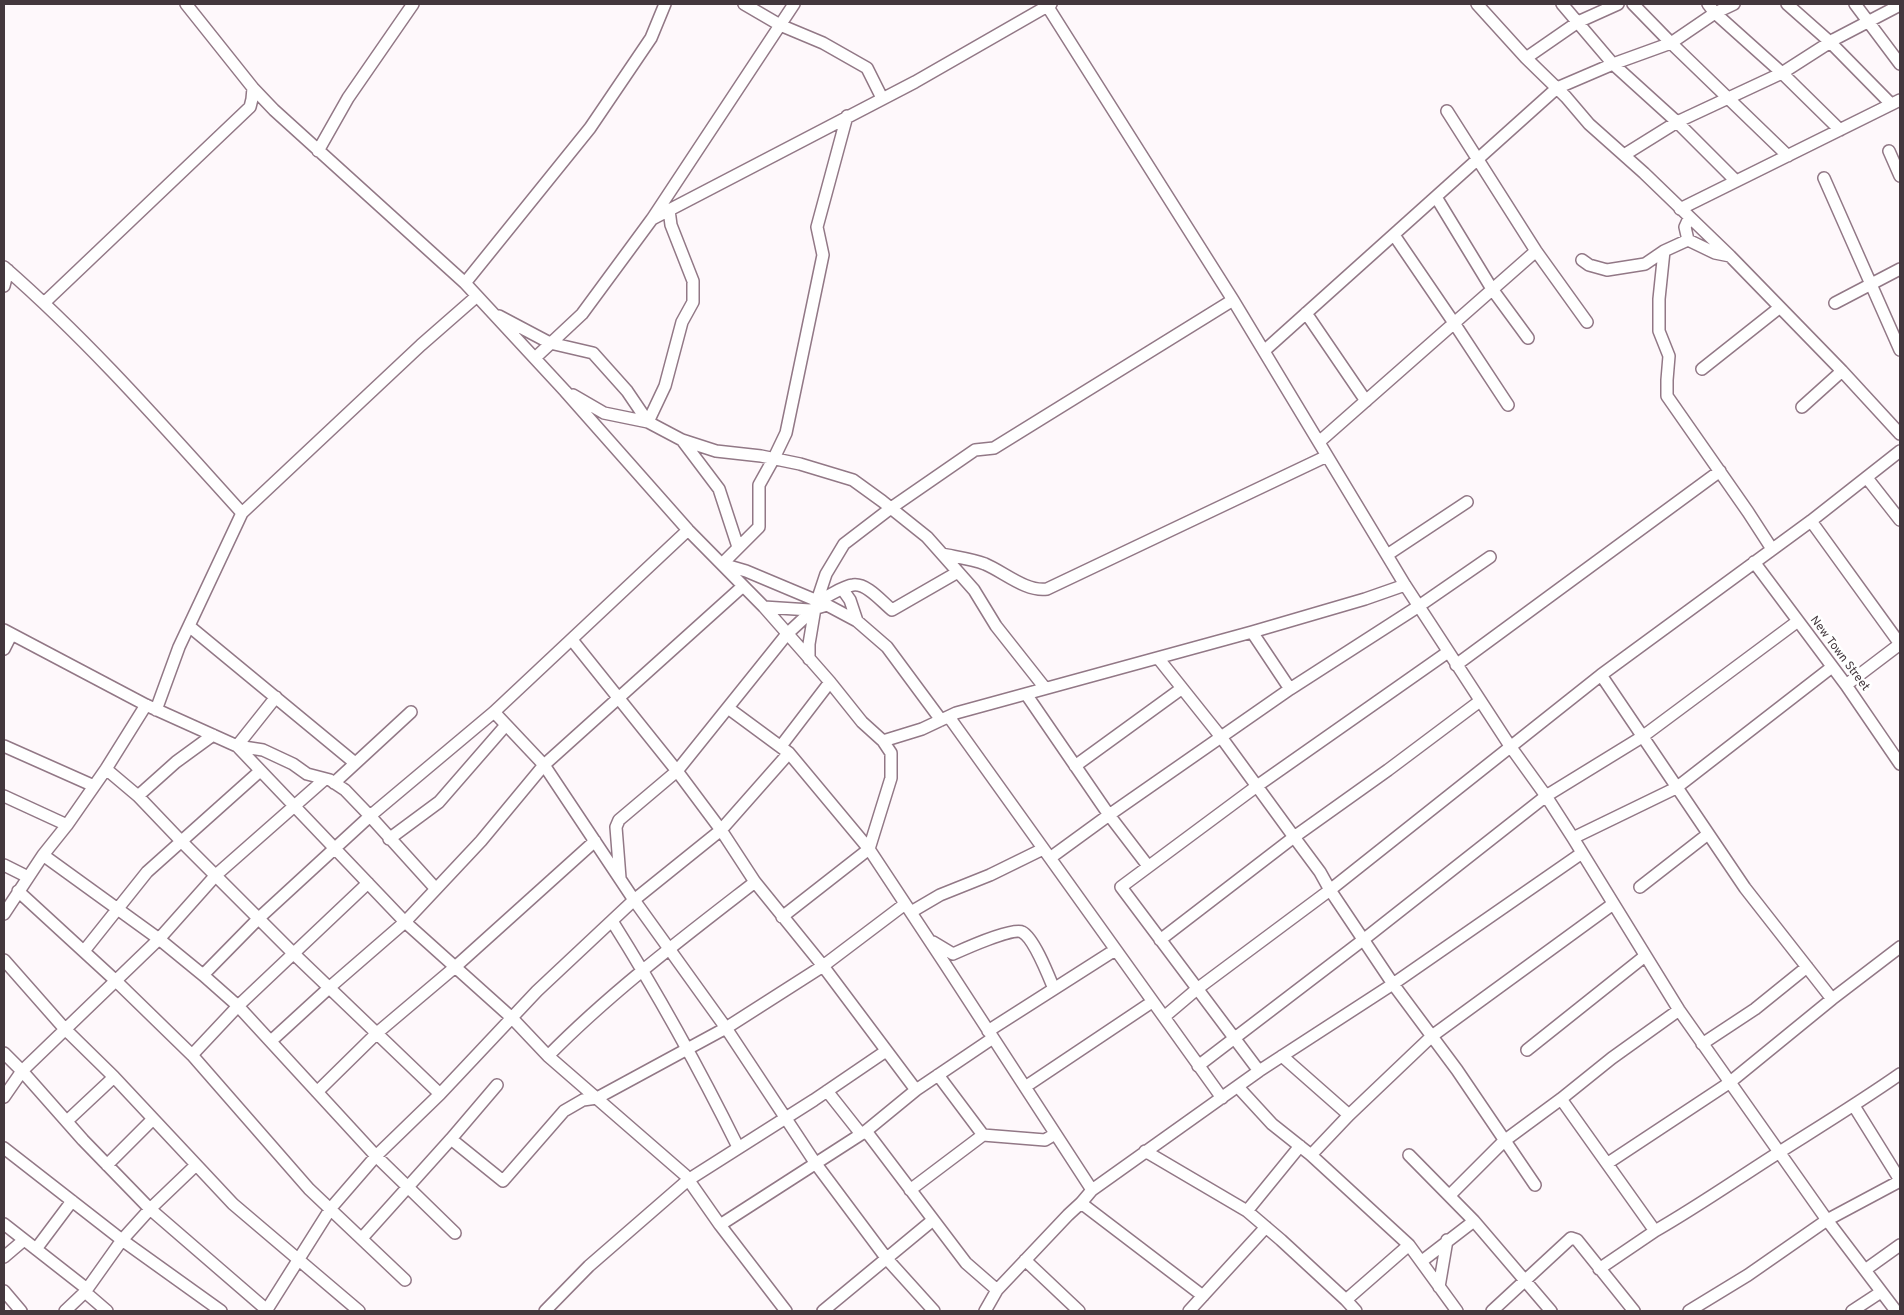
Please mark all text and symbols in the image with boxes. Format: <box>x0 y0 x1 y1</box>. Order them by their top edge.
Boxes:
street label: New Town Street <box>1806 614 1872 694</box>

